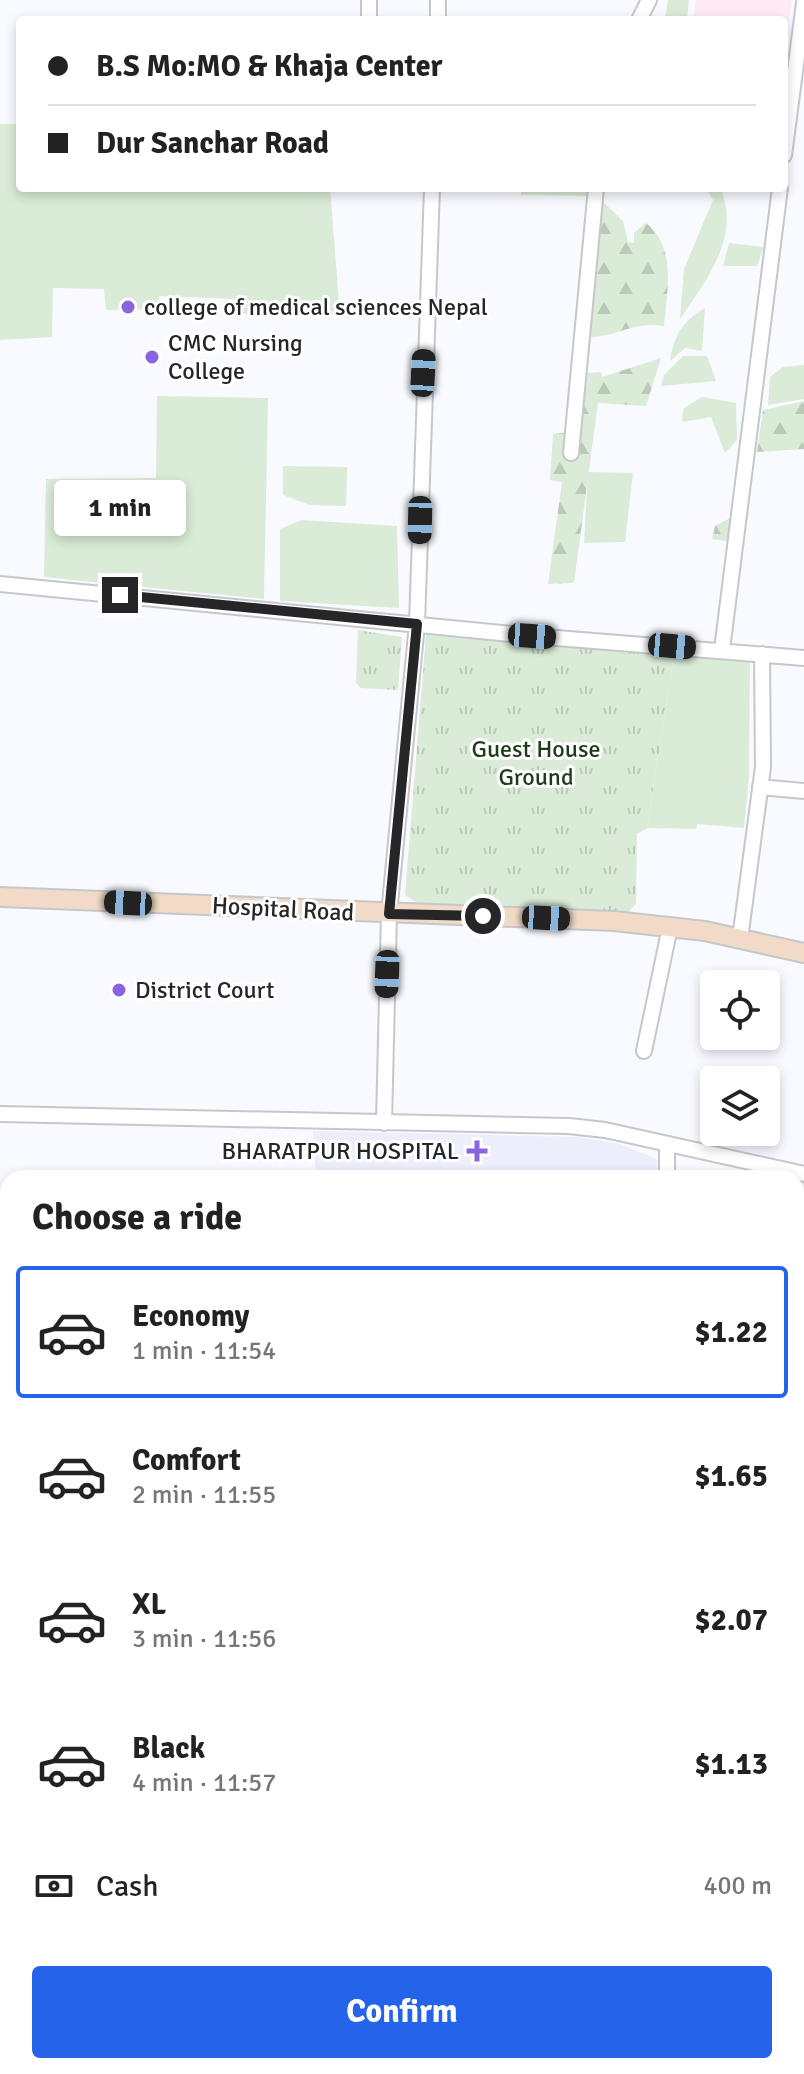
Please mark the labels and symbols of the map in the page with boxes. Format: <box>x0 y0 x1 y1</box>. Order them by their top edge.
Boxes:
place label: college of medical sciences Nepal <box>144 292 488 322</box>
marker: college of medical sciences Nepal <box>119 298 137 316</box>
place label: CMC Nursing College <box>168 328 303 386</box>
marker: CMC Nursing College <box>143 348 161 366</box>
car <box>410 348 436 398</box>
callout: 1 min <box>54 479 186 535</box>
car <box>408 496 432 544</box>
route end <box>102 577 138 613</box>
car <box>507 622 557 650</box>
car <box>647 632 697 660</box>
park label: Guest House Ground <box>471 734 601 792</box>
car <box>103 890 153 916</box>
street label: Hospital Road <box>211 890 355 928</box>
route start <box>465 898 501 934</box>
car <box>521 905 571 931</box>
car <box>374 950 400 998</box>
place label: District Court <box>135 975 274 1005</box>
marker: District Court <box>110 981 128 999</box>
place label: BHARATPUR HOSPITAL <box>222 1136 459 1166</box>
marker: BHARATPUR HOSPITAL <box>466 1140 488 1162</box>

